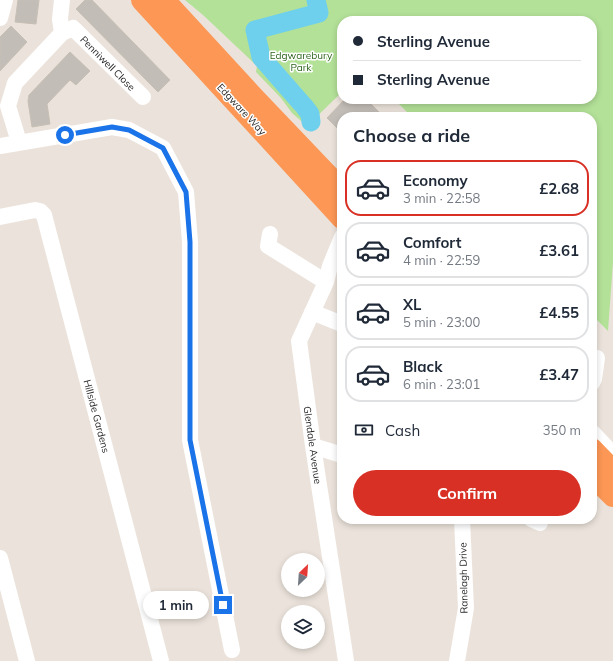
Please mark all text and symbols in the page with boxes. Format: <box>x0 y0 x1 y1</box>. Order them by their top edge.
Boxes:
text: Sterling Avenue <box>377 32 490 51</box>
street label: Penniwell Close <box>77 33 138 94</box>
park label: Edgwarebury Park <box>270 49 333 74</box>
text: Sterling Avenue <box>377 70 490 89</box>
street label: Edgware Way <box>214 81 269 138</box>
text: Choose a ride <box>353 124 470 147</box>
route start <box>56 126 74 144</box>
icon: car <box>355 170 391 206</box>
text: Economy <box>403 171 468 190</box>
text: £2.68 <box>539 179 579 198</box>
text: 3 min · 22:58 <box>403 190 480 206</box>
icon: car <box>355 232 391 268</box>
text: Comfort <box>403 233 461 252</box>
text: £3.61 <box>539 241 579 260</box>
text: 4 min · 22:59 <box>403 252 480 268</box>
icon: car <box>355 294 391 330</box>
text: XL <box>403 295 421 314</box>
text: £4.55 <box>539 303 579 322</box>
text: 5 min · 23:00 <box>403 314 480 330</box>
icon: car <box>355 356 391 392</box>
text: Black <box>403 357 442 376</box>
text: £3.47 <box>539 365 579 384</box>
text: 6 min · 23:01 <box>403 376 480 392</box>
street label: Hillside Gardens <box>80 378 113 454</box>
street label: Glendale Avenue <box>301 405 324 485</box>
icon: cash <box>353 419 375 441</box>
text: Cash <box>385 421 420 440</box>
text: 350 m <box>543 422 581 438</box>
button: Confirm <box>353 470 581 516</box>
street label: Ranelagh Drive <box>456 542 471 614</box>
north arrow <box>281 553 325 597</box>
map controls <box>281 553 325 649</box>
callout: 1 min <box>143 591 209 619</box>
route end <box>214 596 232 614</box>
text: 1 min <box>159 597 193 613</box>
button: layers <box>281 605 325 649</box>

